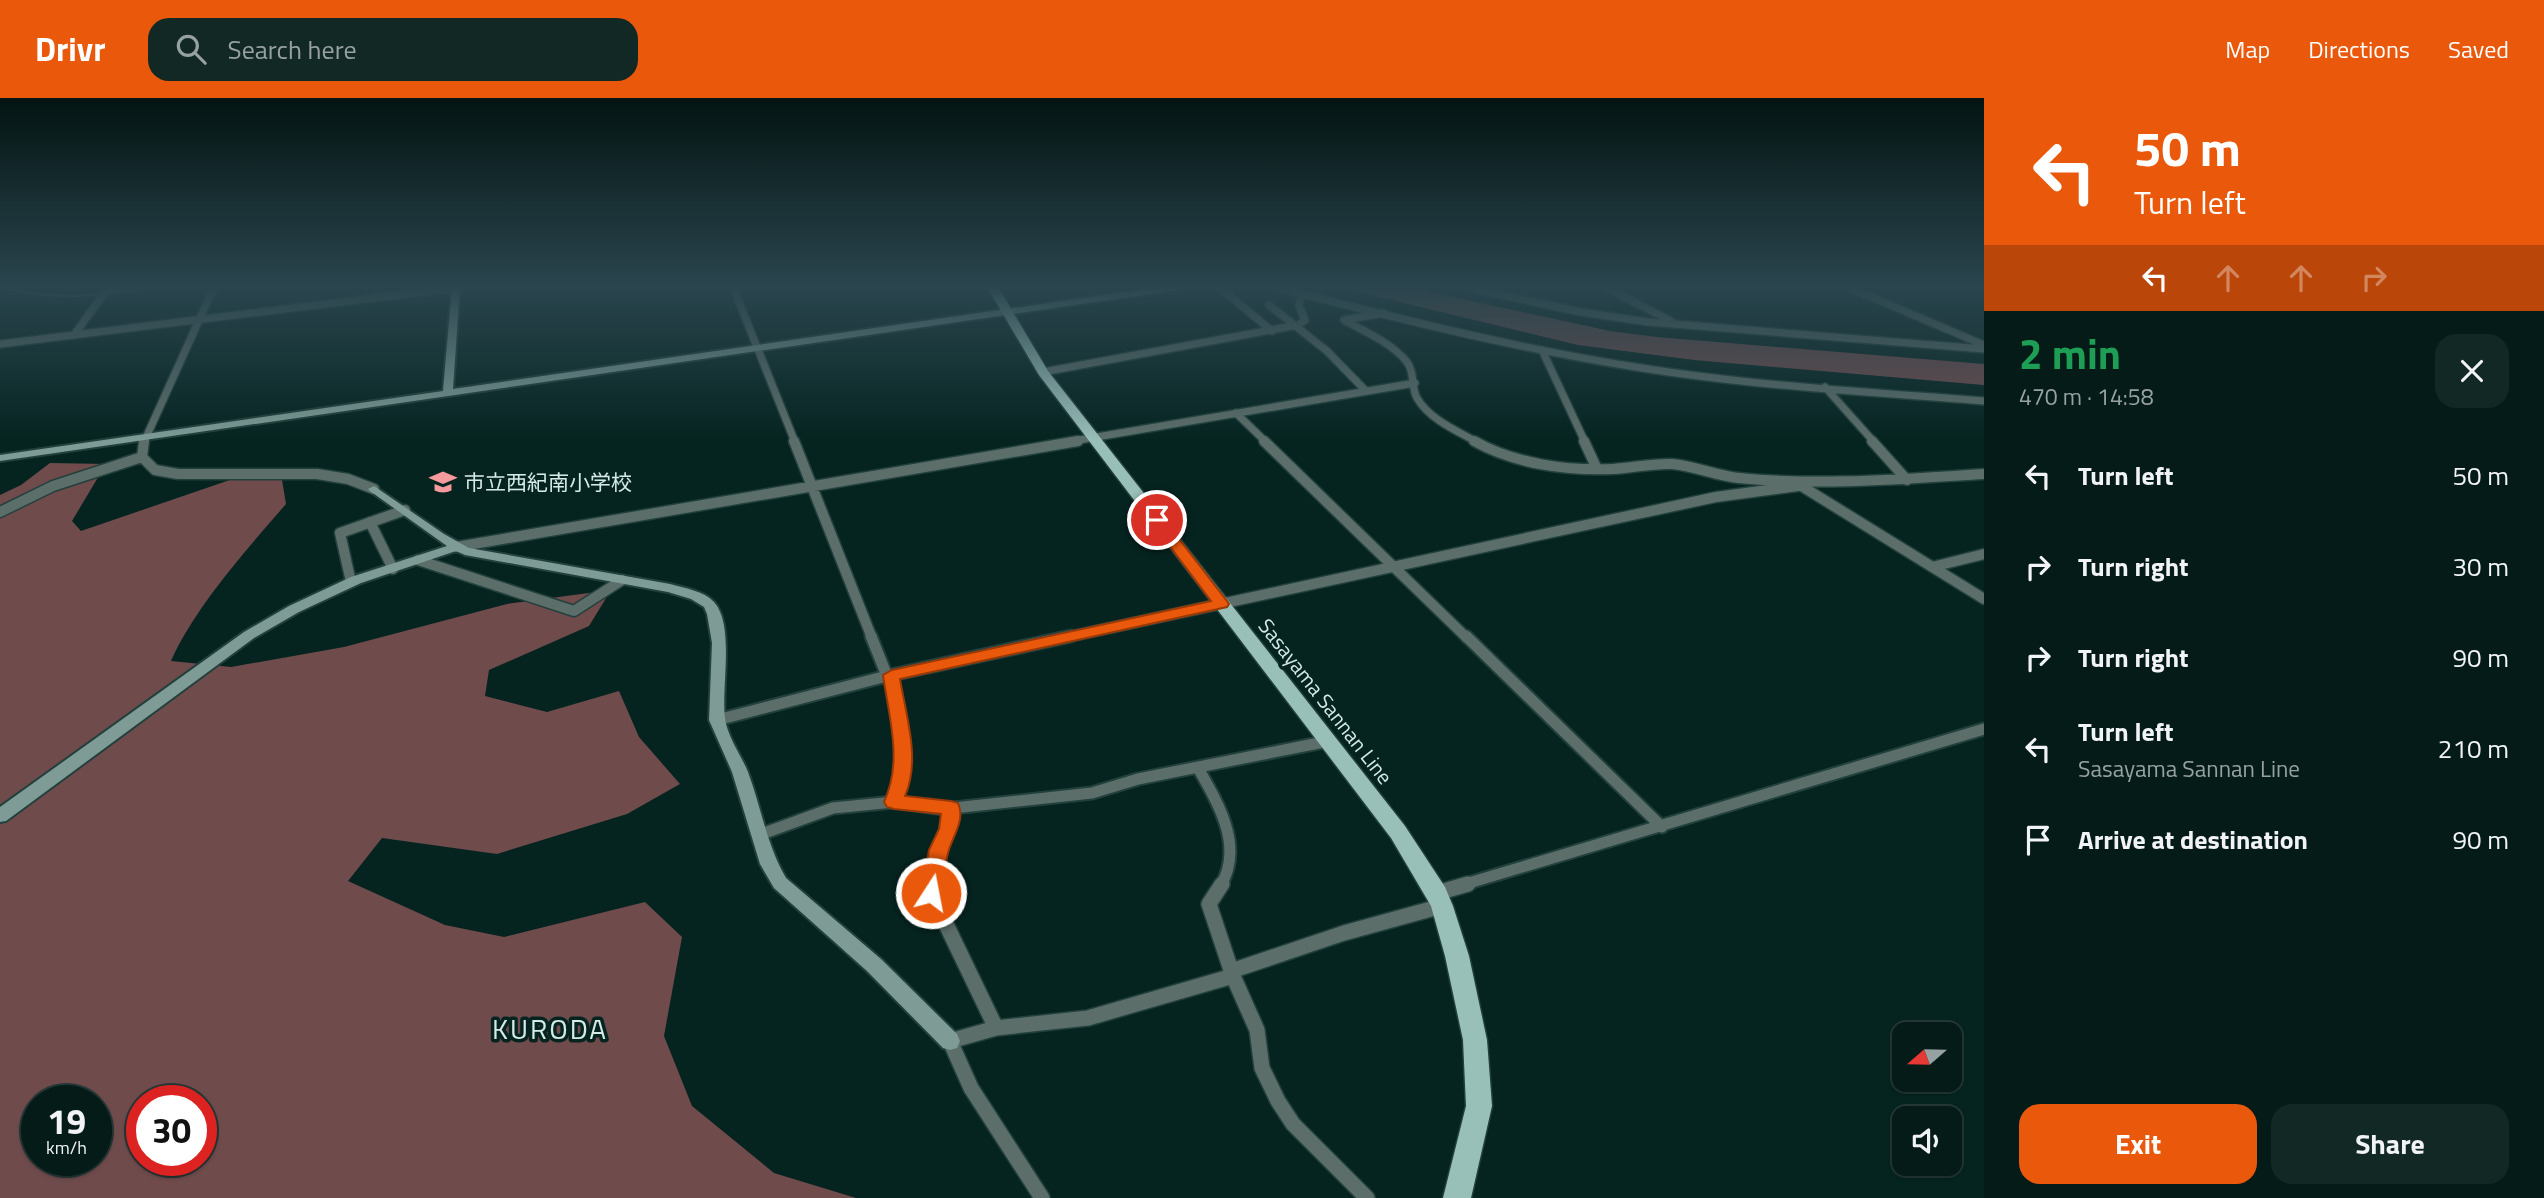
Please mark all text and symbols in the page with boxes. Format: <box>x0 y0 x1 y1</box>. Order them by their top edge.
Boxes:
search box <box>148 18 638 81</box>
text: Drivr <box>35 24 106 74</box>
icon: search <box>172 30 210 68</box>
text: Search here <box>228 30 357 69</box>
text: Map <box>2225 31 2270 67</box>
text: Directions <box>2308 31 2410 67</box>
text: Saved <box>2448 31 2509 67</box>
text: 50 m <box>2134 110 2241 185</box>
icon: left <box>2019 126 2110 217</box>
text: Turn left <box>2134 178 2246 226</box>
icon: left <box>2136 259 2174 297</box>
icon: ahead <box>2209 259 2247 297</box>
icon: ahead <box>2282 259 2320 297</box>
icon: right <box>2355 259 2393 297</box>
text: 2 min <box>2019 321 2121 385</box>
button: close <box>2435 334 2509 408</box>
text: 470 m · 14:58 <box>2019 379 2154 414</box>
text: Turn left <box>2078 456 2173 495</box>
text: 50 m <box>2452 456 2509 495</box>
icon: left <box>2019 457 2057 495</box>
place label: 市立西紀南小学校 <box>464 466 632 498</box>
school or university icon: 市立西紀南小学校 <box>428 467 458 497</box>
pin <box>1127 490 1187 550</box>
icon: arrive <box>1138 501 1176 539</box>
text: Turn right <box>2078 547 2189 586</box>
text: 30 m <box>2452 547 2509 586</box>
icon: right <box>2019 548 2057 586</box>
street label: Sasayama Sannan Line <box>1251 611 1401 791</box>
text: Turn right <box>2078 638 2189 677</box>
text: 90 m <box>2452 638 2509 677</box>
icon: right <box>2019 639 2057 677</box>
text: Turn left <box>2078 712 2173 751</box>
text: 210 m <box>2438 729 2509 768</box>
icon: left <box>2019 730 2057 768</box>
text: Sasayama Sannan Line <box>2078 751 2300 786</box>
text: Arrive at destination <box>2078 820 2308 859</box>
text: 90 m <box>2452 820 2509 859</box>
icon: arrive <box>2019 821 2057 859</box>
position arrow <box>894 856 968 930</box>
district label: KURODA <box>492 1007 608 1050</box>
north arrow <box>1892 1022 1962 1092</box>
map controls <box>1892 1022 1962 1176</box>
speed limit sign: 30 <box>126 1085 217 1176</box>
text: 19 <box>47 1094 86 1148</box>
button: Exit <box>2019 1104 2257 1184</box>
button: Share <box>2271 1104 2509 1184</box>
button: sound <box>1892 1106 1962 1176</box>
text: km/h <box>46 1134 87 1161</box>

